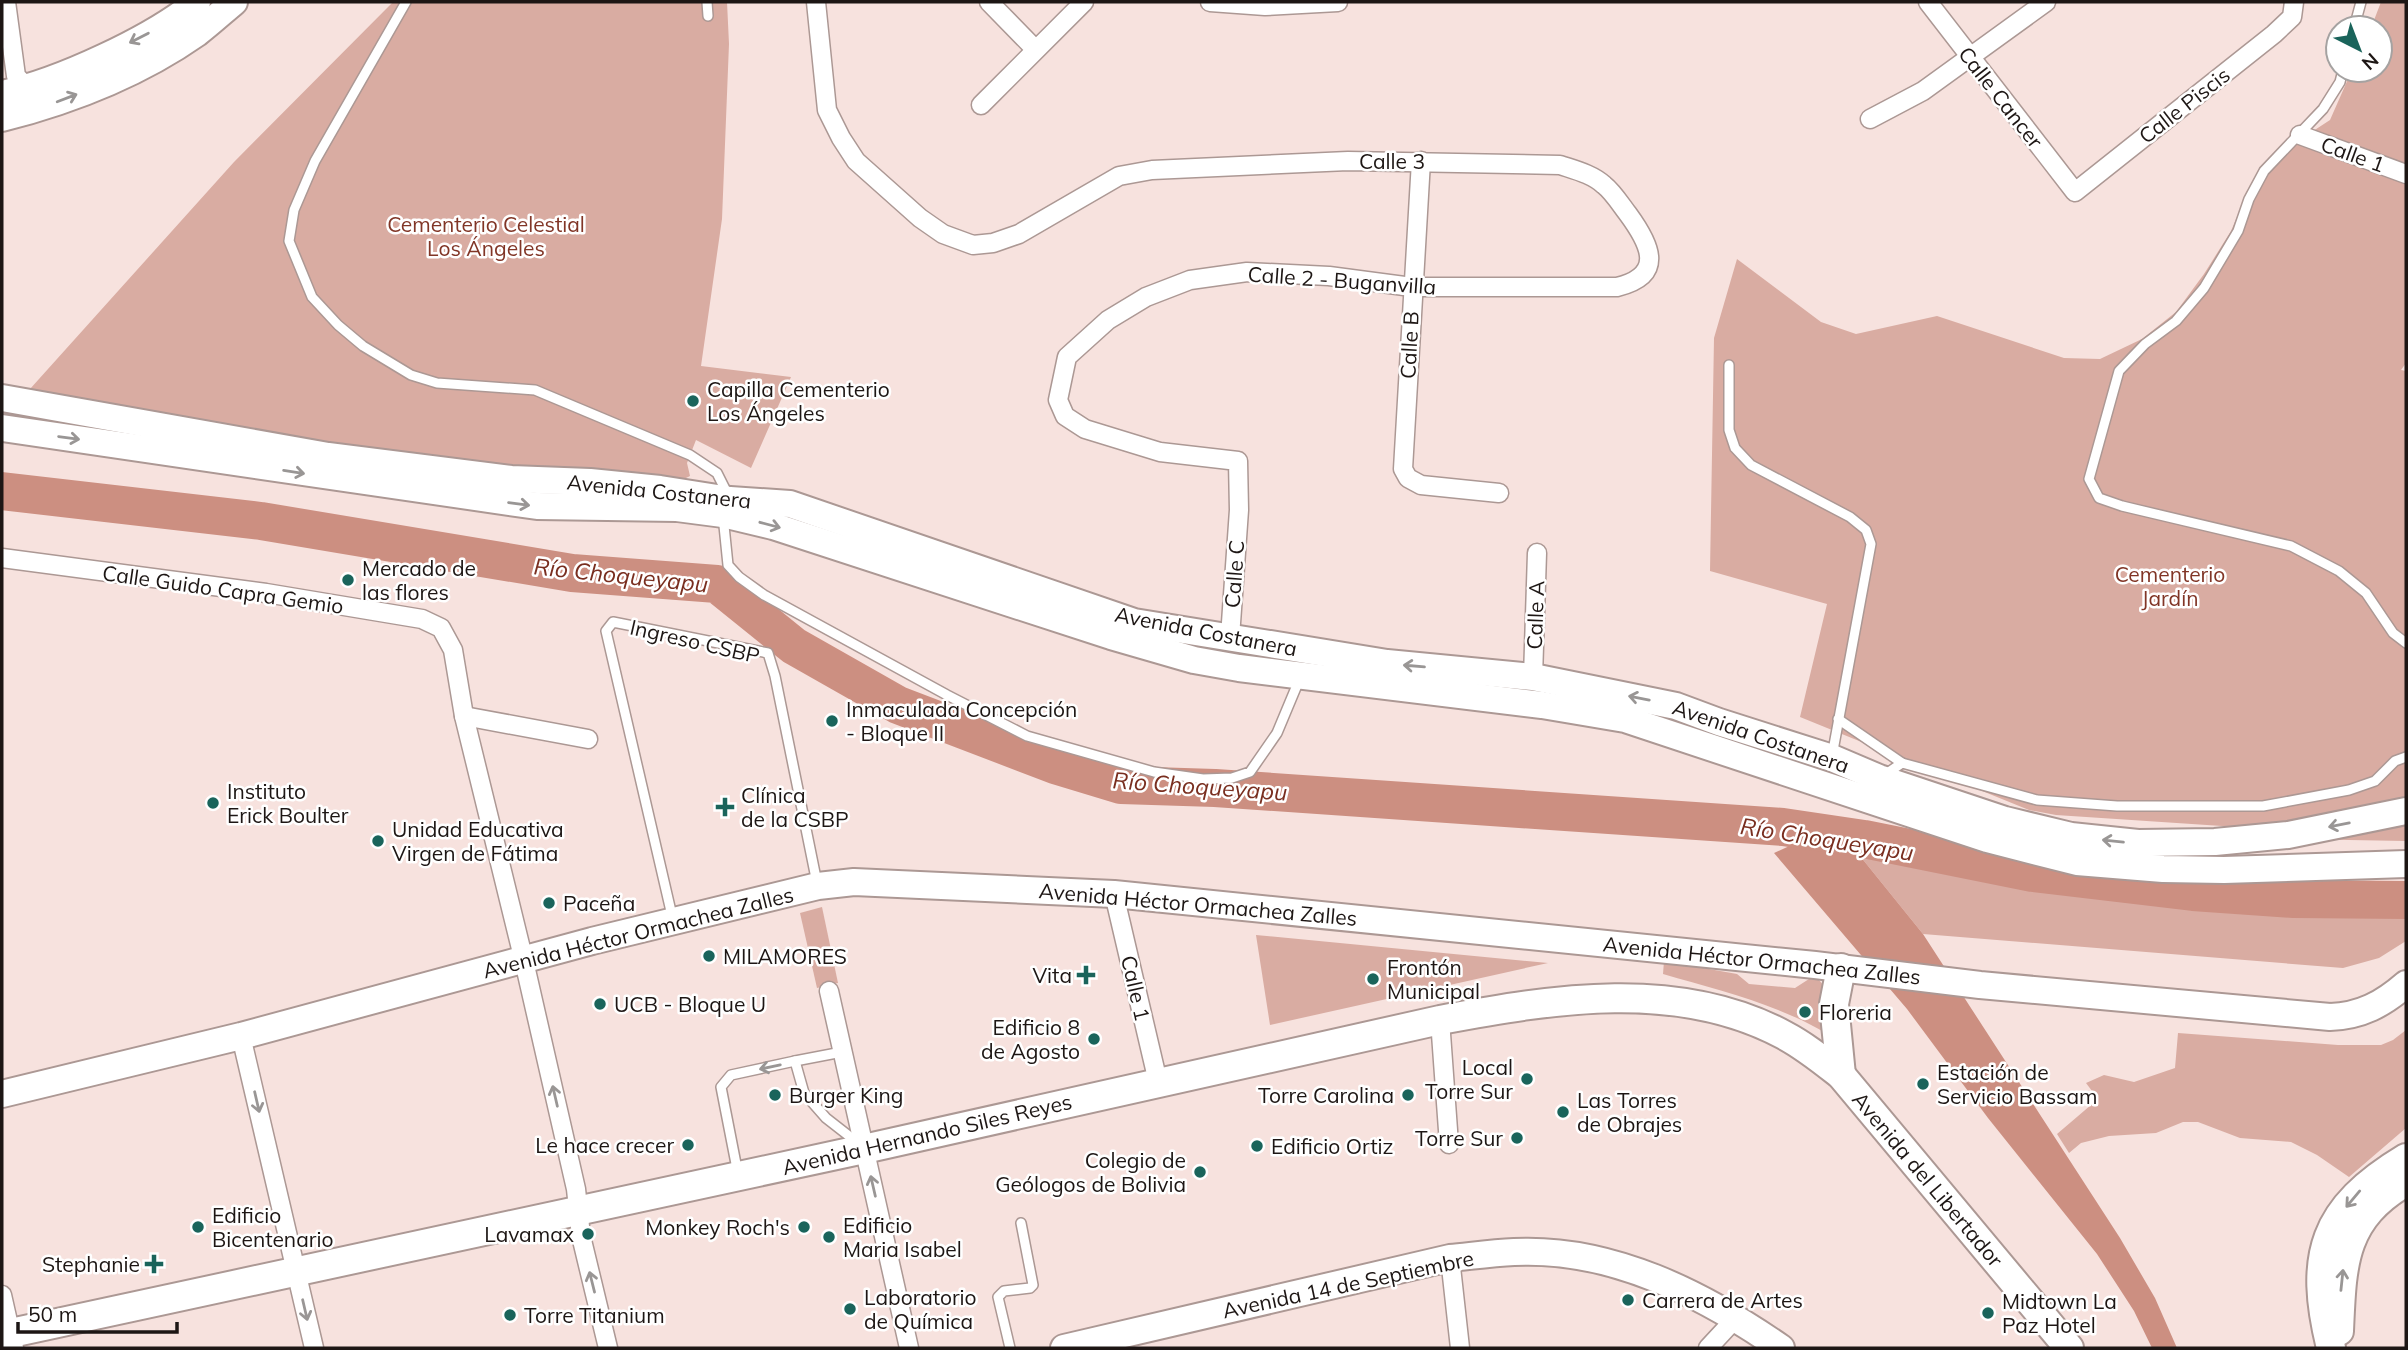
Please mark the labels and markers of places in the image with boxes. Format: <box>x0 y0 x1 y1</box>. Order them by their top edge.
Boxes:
place label: Capilla Cementerio Los Ángeles <box>707 376 890 426</box>
marker: Capilla Cementerio Los Ángeles <box>685 393 701 409</box>
place label: Mercado de las flores <box>362 555 476 605</box>
marker: Mercado de las flores <box>340 572 356 588</box>
place label: Inmaculada Concepción - Bloque II <box>846 696 1077 746</box>
marker: Inmaculada Concepción - Bloque II <box>824 713 840 729</box>
place label: Instituto Erick Boulter <box>227 778 349 828</box>
place label: Clínica de la CSBP <box>741 782 849 832</box>
marker: Instituto Erick Boulter <box>205 795 221 811</box>
marker: Clínica de la CSBP <box>715 797 735 817</box>
place label: Unidad Educativa Virgen de Fátima <box>392 816 564 866</box>
marker: Unidad Educativa Virgen de Fátima <box>370 833 386 849</box>
place label: Paceña <box>563 890 635 916</box>
marker: Paceña <box>541 895 557 911</box>
place label: MILAMORES <box>723 943 847 969</box>
marker: MILAMORES <box>701 948 717 964</box>
place label: Frontón Municipal <box>1387 954 1480 1004</box>
place label: Vita <box>1032 962 1072 988</box>
marker: Vita <box>1078 967 1094 983</box>
marker: Frontón Municipal <box>1365 971 1381 987</box>
place label: UCB - Bloque U <box>614 991 766 1017</box>
marker: UCB - Bloque U <box>592 996 608 1012</box>
place label: Floreria <box>1819 999 1892 1025</box>
marker: Floreria <box>1797 1004 1813 1020</box>
place label: Edificio 8 de Agosto <box>981 1014 1080 1064</box>
marker: Edificio 8 de Agosto <box>1086 1031 1102 1047</box>
place label: Local Torre Sur <box>1425 1054 1513 1104</box>
place label: Estación de Servicio Bassam <box>1937 1059 2098 1109</box>
marker: Local Torre Sur <box>1519 1071 1535 1087</box>
marker: Estación de Servicio Bassam <box>1915 1076 1931 1092</box>
place label: Burger King <box>789 1082 903 1108</box>
place label: Torre Carolina <box>1258 1082 1394 1108</box>
marker: Burger King <box>767 1087 783 1103</box>
marker: Torre Carolina <box>1400 1087 1416 1103</box>
place label: Las Torres de Obrajes <box>1577 1087 1682 1137</box>
marker: Las Torres de Obrajes <box>1555 1104 1571 1120</box>
place label: Torre Sur <box>1415 1125 1503 1151</box>
marker: Torre Sur <box>1509 1130 1525 1146</box>
place label: Le hace crecer <box>535 1132 674 1158</box>
place label: Edificio Ortiz <box>1271 1133 1393 1159</box>
marker: Le hace crecer <box>680 1137 696 1153</box>
marker: Edificio Ortiz <box>1249 1138 1265 1154</box>
place label: Colegio de Geólogos de Bolivia <box>995 1147 1186 1197</box>
marker: Colegio de Geólogos de Bolivia <box>1192 1164 1208 1180</box>
place label: Edificio Bicentenario <box>212 1202 333 1252</box>
place label: Edificio Maria Isabel <box>843 1212 962 1262</box>
place label: Monkey Roch's <box>645 1214 790 1240</box>
marker: Edificio Bicentenario <box>190 1219 206 1235</box>
marker: Monkey Roch's <box>796 1219 812 1235</box>
place label: Lavamax <box>484 1221 574 1247</box>
marker: Lavamax <box>580 1226 596 1242</box>
marker: Edificio Maria Isabel <box>821 1229 837 1245</box>
place label: Stephanie <box>42 1251 140 1277</box>
marker: Stephanie <box>146 1256 162 1272</box>
place label: Laboratorio de Química <box>864 1284 977 1334</box>
place label: Carrera de Artes <box>1642 1287 1803 1313</box>
place label: Midtown La Paz Hotel <box>2002 1288 2117 1338</box>
marker: Carrera de Artes <box>1620 1292 1636 1308</box>
marker: Laboratorio de Química <box>842 1301 858 1317</box>
place label: Torre Titanium <box>524 1302 665 1328</box>
marker: Midtown La Paz Hotel <box>1980 1305 1996 1321</box>
marker: Torre Titanium <box>502 1307 518 1323</box>

